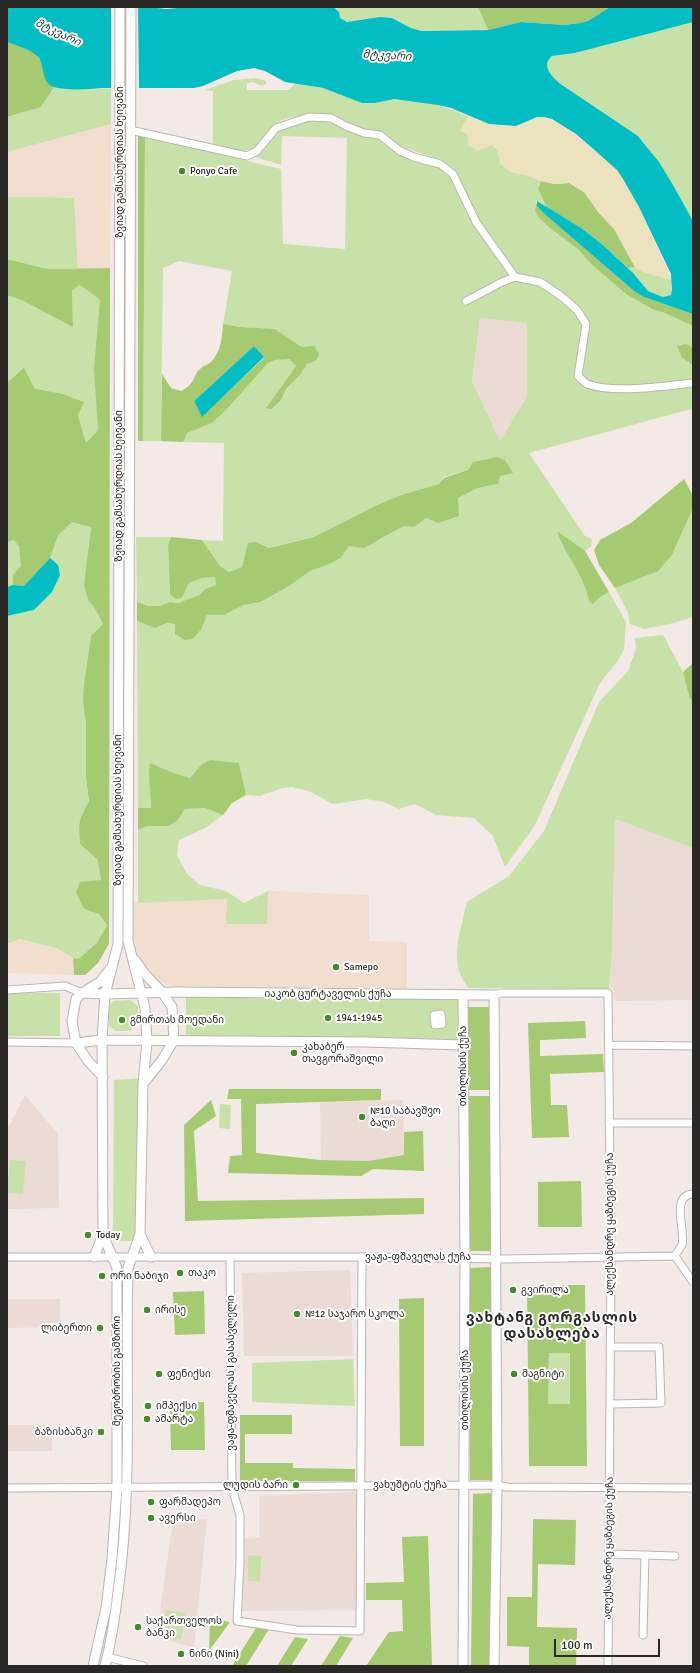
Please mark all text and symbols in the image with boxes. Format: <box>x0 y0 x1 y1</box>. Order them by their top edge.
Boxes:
water label: მტკვარი <box>33 17 83 49</box>
water label: მტკვარი <box>362 48 412 64</box>
street label: ზვიად გამსახურდიას ხეივანი <box>114 86 126 238</box>
place label: Ponyo Cafe <box>190 165 237 177</box>
marker: Ponyo Cafe <box>177 166 187 176</box>
street label: ზვიად გამსახურდიას ხეივანი <box>113 410 125 562</box>
street label: ზვიად გამსახურდიას ხეივანი <box>112 734 124 886</box>
place label: Samepo <box>344 961 378 973</box>
marker: Samepo <box>331 962 341 972</box>
street label: იაკობ ცურტაველის ქუჩა <box>265 988 391 1000</box>
place label: 1941-1945 <box>336 1012 382 1024</box>
marker: 1941-1945 <box>323 1013 333 1023</box>
place label: გმირთას მოედანი <box>130 1014 224 1026</box>
marker: გმირთას მოედანი <box>117 1015 127 1025</box>
street label: თბილისის ქუჩა <box>457 1026 469 1106</box>
place label: კახაბერ თავგორაშვილი <box>302 1041 383 1064</box>
marker: კახაბერ თავგორაშვილი <box>289 1048 299 1058</box>
place label: №10 საბავშვო ბაღი <box>370 1105 441 1128</box>
marker: №10 საბავშვო ბაღი <box>357 1112 367 1122</box>
street label: ალექსანდრე ყაზბეგის ქუჩა <box>604 1153 616 1295</box>
place label: Today <box>96 1229 120 1241</box>
marker: Today <box>83 1230 93 1240</box>
street label: ვაჟა-ფშაველას ქუჩა <box>365 1251 471 1263</box>
place label: თაკო <box>188 1267 216 1279</box>
marker: თაკო <box>175 1268 185 1278</box>
place label: ორი ნაბიჯი <box>110 1270 169 1282</box>
marker: ორი ნაბიჯი <box>97 1271 107 1281</box>
place label: გვირილა <box>521 1284 569 1296</box>
marker: გვირილა <box>508 1285 518 1295</box>
street label: ვაჟა-ფშაველას I გასასვლელი <box>225 1295 237 1451</box>
place label: ირისე <box>155 1304 186 1316</box>
marker: ირისე <box>142 1305 152 1315</box>
place label: №12 საჯარო სკოლა <box>305 1308 404 1320</box>
marker: №12 საჯარო სკოლა <box>292 1309 302 1319</box>
district label: ვახტანგ გორგასლის დასახლება <box>466 1310 638 1342</box>
street label: მეგობრობის გამზირი <box>111 1316 123 1426</box>
place label: ლიბერთი <box>41 1322 92 1334</box>
marker: ლიბერთი <box>95 1323 105 1333</box>
street label: თბილისის ქუჩა <box>459 1350 471 1430</box>
place label: ფენიქსი <box>167 1368 211 1380</box>
place label: მაგნიტი <box>522 1368 564 1380</box>
marker: ფენიქსი <box>154 1369 164 1379</box>
marker: მაგნიტი <box>509 1369 519 1379</box>
place label: იმპექსი <box>156 1400 197 1412</box>
marker: იმპექსი <box>143 1401 153 1411</box>
place label: ამარტა <box>155 1413 193 1425</box>
marker: ამარტა <box>142 1414 152 1424</box>
place label: ბაზისბანკი <box>35 1426 93 1438</box>
marker: ბაზისბანკი <box>96 1427 106 1437</box>
street label: ალექსანდრე ყაზბეგის ქუჩა <box>602 1476 616 1620</box>
place label: ლუდის ბარი <box>223 1479 288 1491</box>
street label: ვახუშტის ქუჩა <box>373 1479 447 1491</box>
marker: ლუდის ბარი <box>291 1480 301 1490</box>
place label: ფარმადეპო <box>159 1496 221 1508</box>
marker: ფარმადეპო <box>146 1497 156 1507</box>
place label: ავერსი <box>159 1512 196 1524</box>
marker: ავერსი <box>146 1513 156 1523</box>
place label: საქართველოს ბანკი <box>146 1615 222 1638</box>
marker: საქართველოს ბანკი <box>133 1622 143 1632</box>
scale bar <box>556 1631 662 1657</box>
text: 100 m <box>561 1638 593 1653</box>
place label: ნინი (Nini) <box>189 1648 239 1660</box>
marker: ნინი (Nini) <box>176 1649 186 1659</box>

